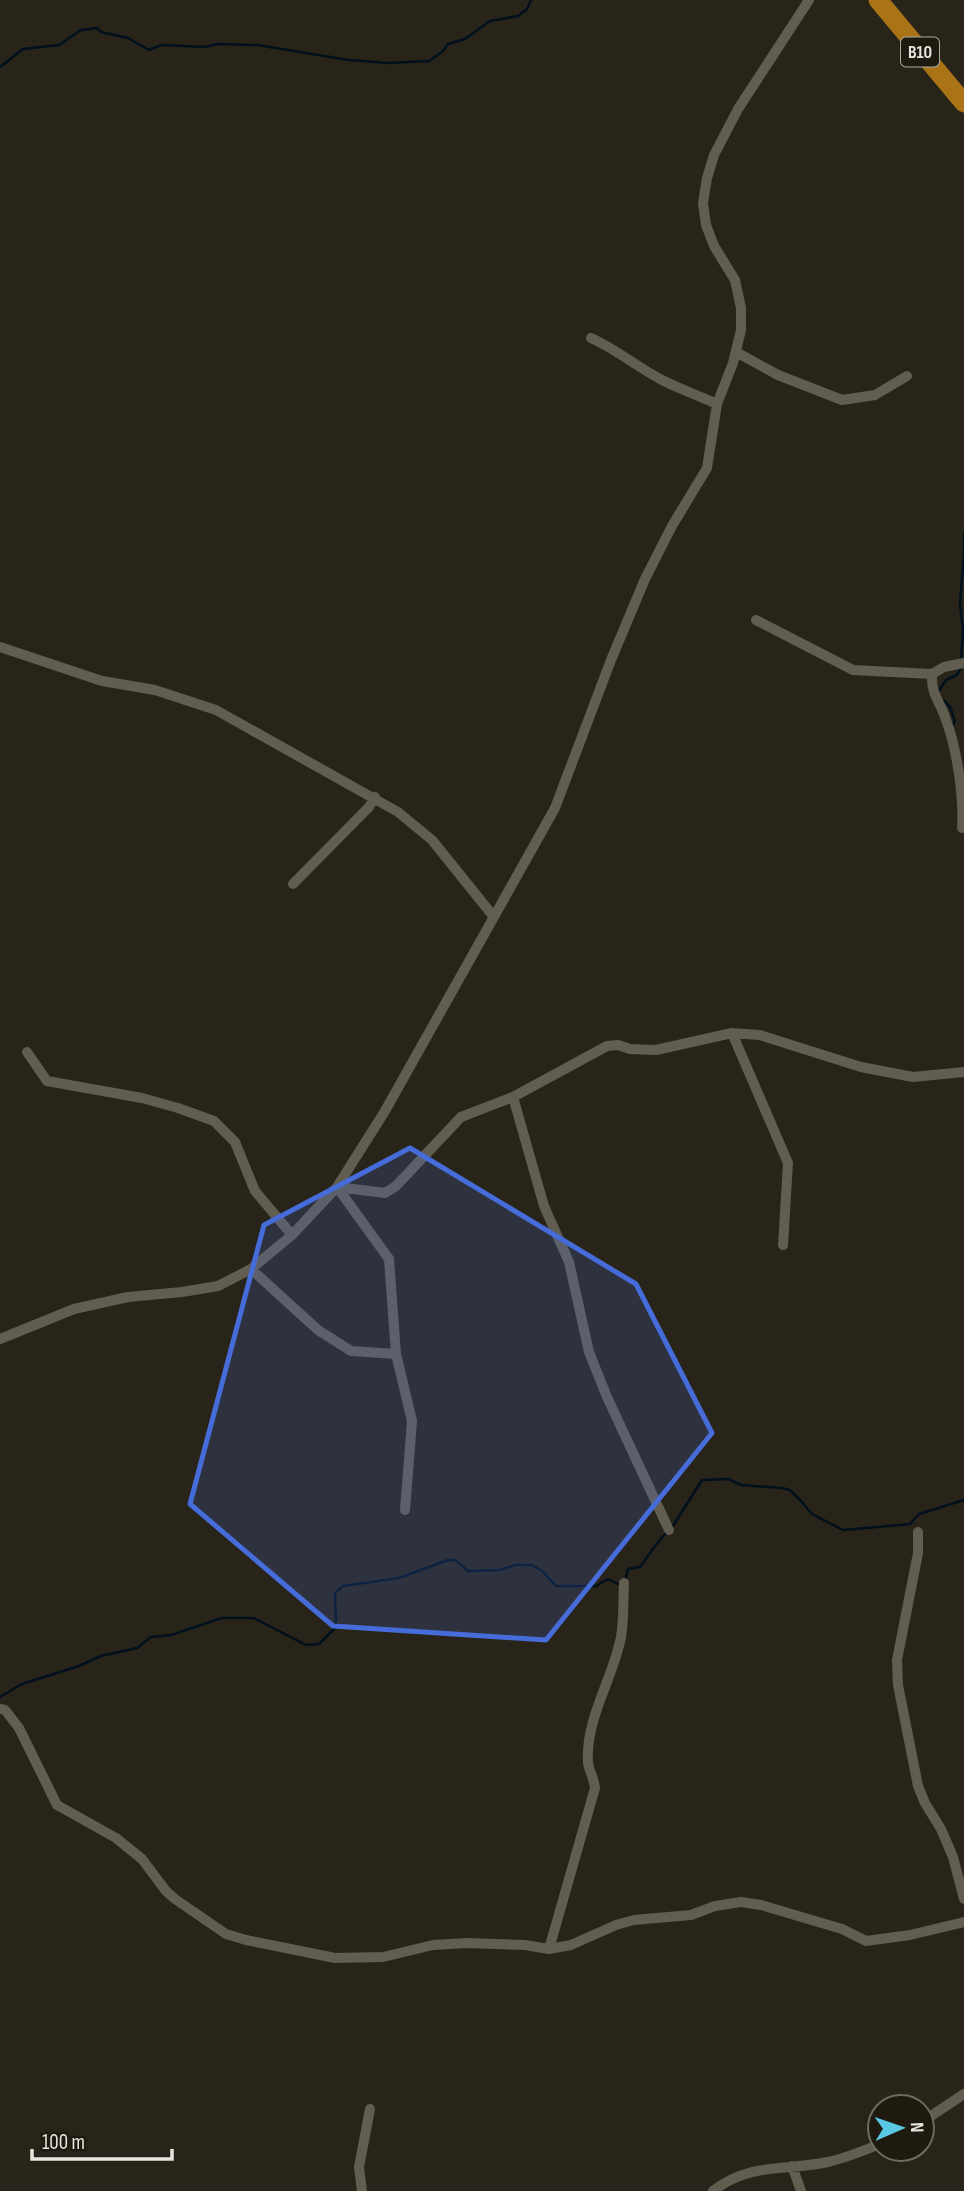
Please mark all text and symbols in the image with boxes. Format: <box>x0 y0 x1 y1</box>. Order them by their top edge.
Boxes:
road number: B10 <box>901 38 939 66</box>
north arrow <box>866 2093 936 2163</box>
scale bar <box>32 2118 172 2162</box>
text: N <box>905 2122 928 2133</box>
text: 100 m <box>42 2130 85 2155</box>

